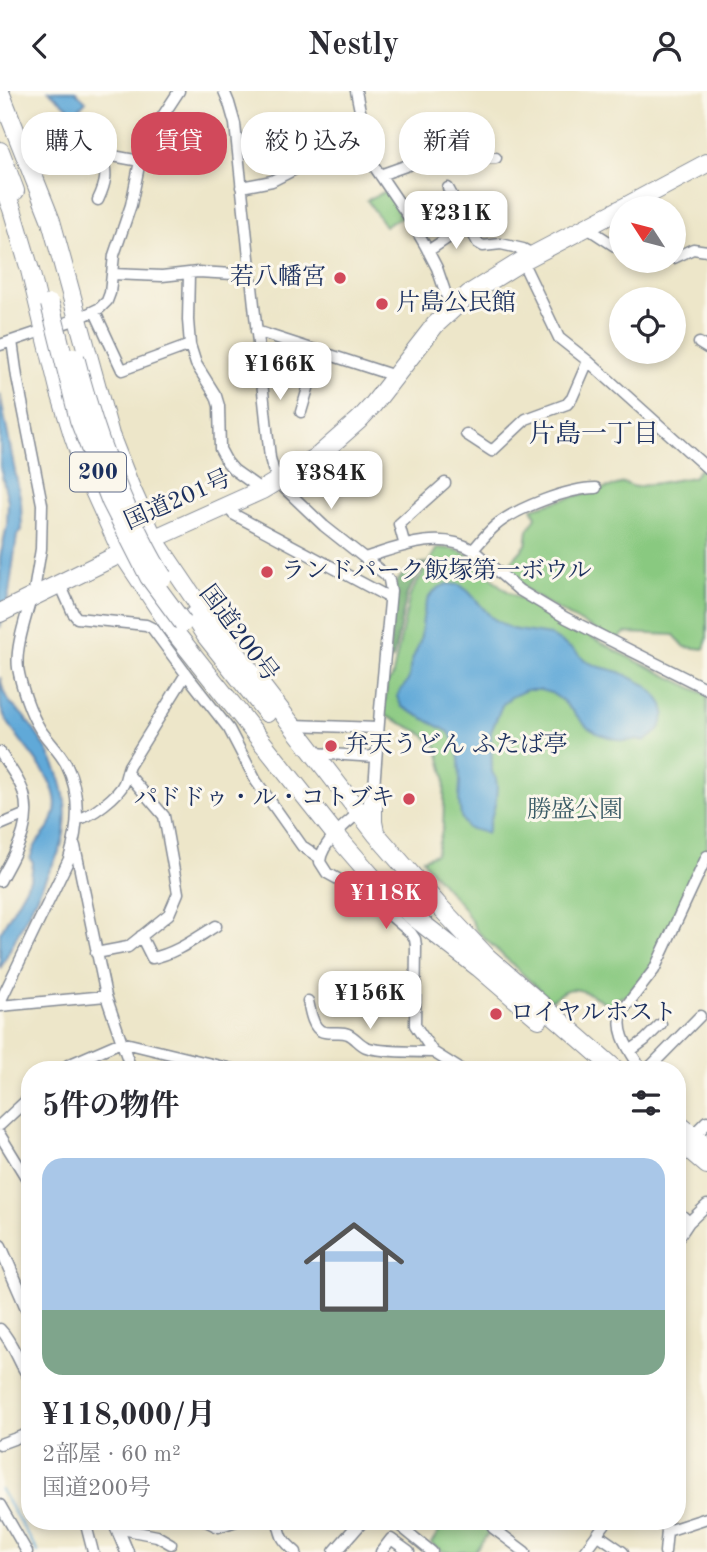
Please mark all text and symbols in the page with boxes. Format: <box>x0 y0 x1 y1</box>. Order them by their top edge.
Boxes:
icon: back <box>21 27 59 65</box>
icon: person <box>648 27 686 65</box>
text: Nestly <box>308 30 399 62</box>
chip: 購入 <box>21 112 117 175</box>
chip: 賃貸 <box>131 112 227 175</box>
chip: 絞り込み <box>241 112 385 175</box>
chip: 新着 <box>399 112 495 175</box>
pin: ¥231K <box>407 191 505 251</box>
north arrow <box>609 196 686 273</box>
map controls <box>609 196 686 364</box>
text: ¥231K <box>420 202 492 225</box>
place label: 若八幡宮 <box>230 263 326 290</box>
marker: 若八幡宮 <box>332 270 348 286</box>
button: locate <box>609 287 686 364</box>
place label: 片島公民館 <box>396 289 516 316</box>
marker: 片島公民館 <box>374 296 390 312</box>
pin: ¥166K <box>231 343 329 402</box>
text: ¥166K <box>244 353 316 376</box>
district label: 片島一丁目 <box>529 420 659 448</box>
pin: ¥384K <box>282 451 380 511</box>
road number: 200 <box>70 453 126 491</box>
text: ¥384K <box>295 462 367 485</box>
street label: 国道201号 <box>120 464 235 535</box>
place label: ランドパーク飯塚第一ボウル <box>281 557 592 584</box>
marker: ランドパーク飯塚第一ボウル <box>259 564 275 580</box>
street label: 国道200号 <box>194 580 284 687</box>
place label: 弁天うどん ふたば亭 <box>345 731 568 758</box>
marker: 弁天うどん ふたば亭 <box>323 738 339 754</box>
place label: パドドゥ・ル・コトブキ <box>134 785 395 811</box>
marker: パドドゥ・ル・コトブキ <box>401 791 417 807</box>
park label: 勝盛公園 <box>527 796 623 823</box>
pin: ¥118K <box>337 871 435 931</box>
text: ¥118K <box>350 882 422 905</box>
pin: ¥156K <box>321 971 419 1031</box>
text: ¥156K <box>334 982 406 1005</box>
place label: ロイヤルホスト <box>510 1001 677 1026</box>
marker: ロイヤルホスト <box>488 1006 504 1022</box>
icon: filters <box>627 1084 665 1122</box>
text: 5件の物件 <box>42 1092 179 1122</box>
icon: home <box>291 1204 417 1330</box>
text: ¥118,000/月 <box>42 1401 216 1431</box>
text: 2部屋 · 60 m² <box>42 1443 181 1466</box>
text: 国道200号 <box>42 1477 151 1500</box>

